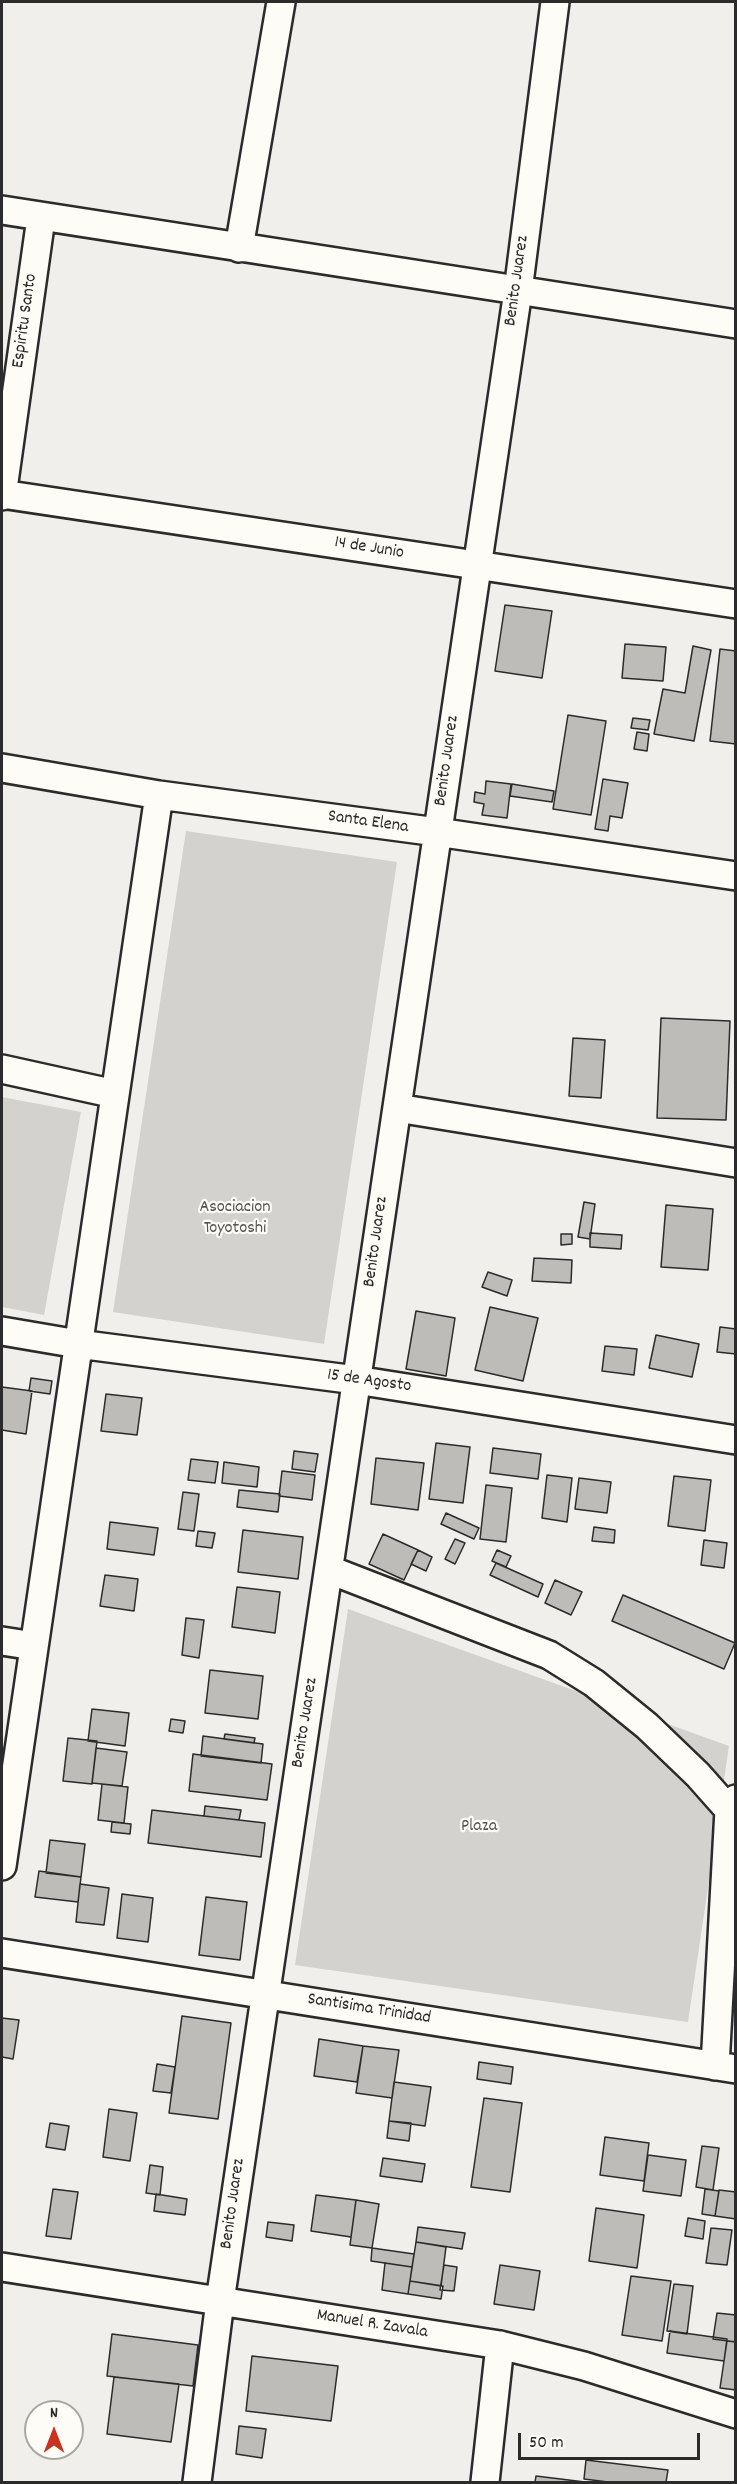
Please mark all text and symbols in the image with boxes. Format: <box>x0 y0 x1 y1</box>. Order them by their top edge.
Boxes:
street label: Benito Juarez <box>501 234 535 328</box>
street label: Espiritu Santo <box>9 272 43 370</box>
street label: 14 de Junio <box>333 533 405 565</box>
street label: Benito Juarez <box>431 714 465 808</box>
street label: Santa Elena <box>326 807 410 839</box>
street label: Benito Juarez <box>360 1195 394 1289</box>
park label: Asociacion Toyotoshi <box>199 1198 271 1240</box>
street label: 15 de Agosto <box>325 1365 413 1399</box>
street label: Benito Juarez <box>288 1676 324 1770</box>
park label: Plaza <box>461 1817 497 1839</box>
street label: Santisima Trinidad <box>306 1990 432 2030</box>
street label: Benito Juarez <box>217 2157 251 2251</box>
street label: Manuel R. Zavala <box>315 2306 429 2344</box>
north arrow <box>24 2400 84 2460</box>
text: N <box>50 2402 58 2425</box>
scale bar <box>521 2421 702 2459</box>
text: 50 m <box>529 2431 564 2456</box>

